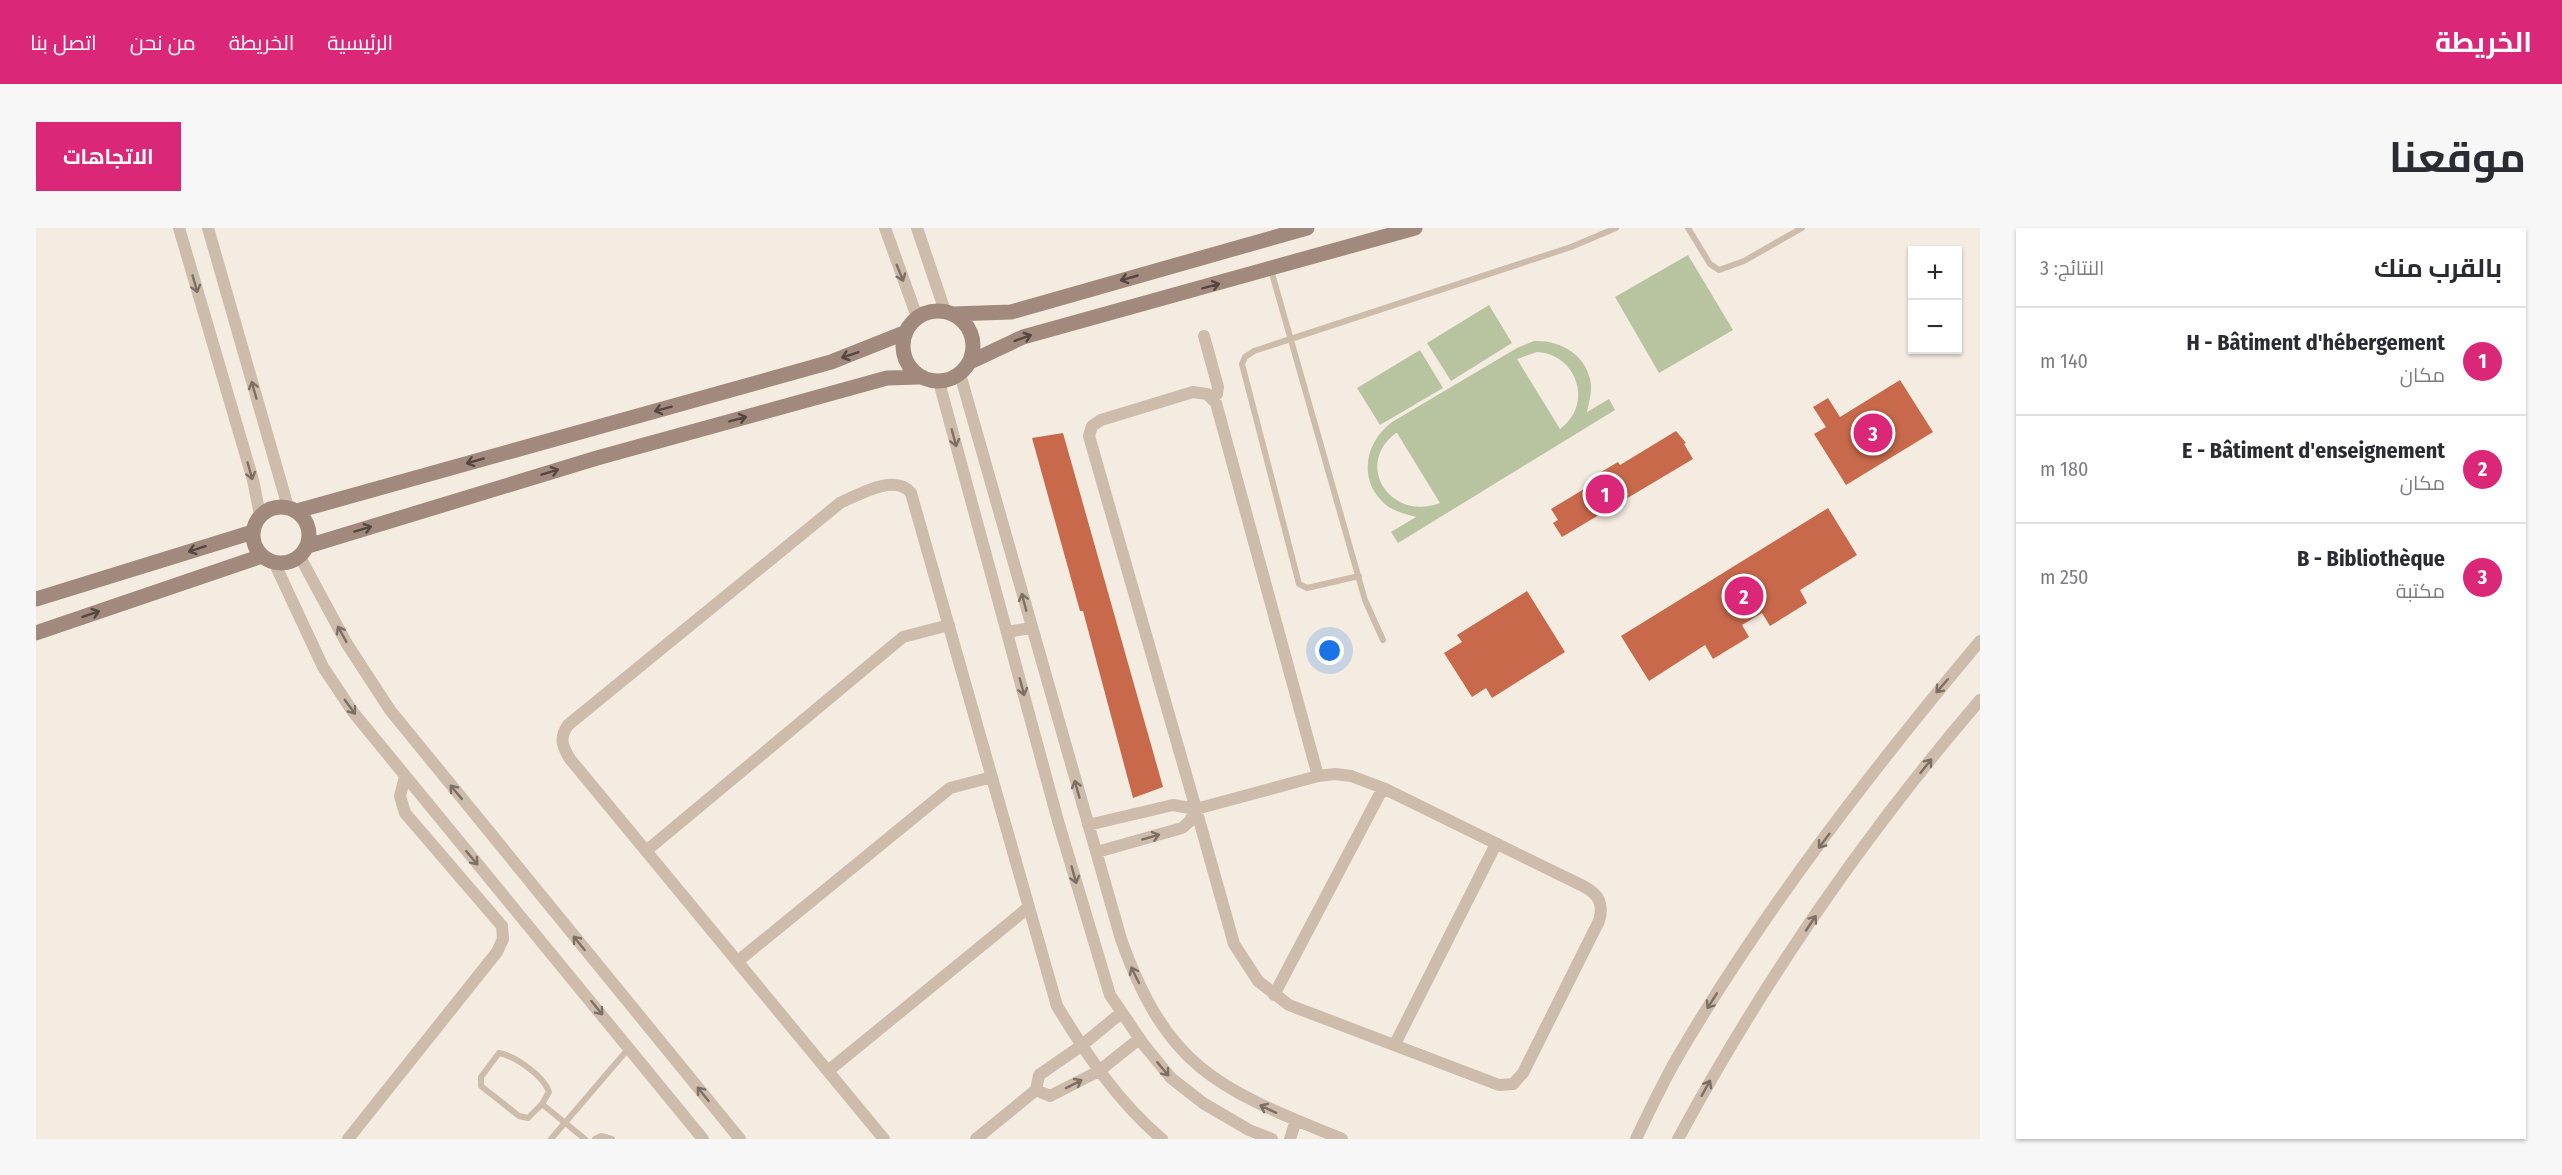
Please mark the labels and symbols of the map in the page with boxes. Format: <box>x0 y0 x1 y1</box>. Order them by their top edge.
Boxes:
one-way arrow <box>895 263 906 282</box>
one-way arrow <box>1120 273 1139 284</box>
one-way arrow <box>190 274 201 293</box>
one-way arrow <box>1201 280 1220 291</box>
one-way arrow <box>1013 331 1032 342</box>
one-way arrow <box>842 351 860 362</box>
one-way arrow <box>248 381 259 400</box>
one-way arrow <box>654 404 673 415</box>
pin: 3 <box>1854 410 1892 456</box>
one-way arrow <box>728 413 747 424</box>
one-way arrow <box>949 428 961 447</box>
one-way arrow <box>466 456 485 467</box>
one-way arrow <box>245 461 256 480</box>
one-way arrow <box>540 466 559 477</box>
pin: 1 <box>1586 472 1624 516</box>
one-way arrow <box>354 523 373 534</box>
one-way arrow <box>188 544 207 555</box>
pin: 2 <box>1724 574 1764 619</box>
one-way arrow <box>1017 592 1029 611</box>
one-way arrow <box>81 608 100 619</box>
one-way arrow <box>336 626 348 643</box>
your location <box>1315 636 1344 665</box>
one-way arrow <box>1017 677 1029 696</box>
one-way arrow <box>1935 678 1949 693</box>
one-way arrow <box>344 698 356 714</box>
one-way arrow <box>1920 758 1933 774</box>
one-way arrow <box>1071 780 1082 799</box>
one-way arrow <box>449 784 462 800</box>
one-way arrow <box>1141 831 1160 842</box>
one-way arrow <box>1817 832 1830 848</box>
one-way arrow <box>466 850 479 866</box>
one-way arrow <box>1068 866 1080 885</box>
one-way arrow <box>1805 916 1817 932</box>
one-way arrow <box>573 935 586 951</box>
one-way arrow <box>1129 966 1141 984</box>
one-way arrow <box>1706 992 1718 1008</box>
one-way arrow <box>590 1000 603 1016</box>
one-way arrow <box>1156 1061 1170 1076</box>
one-way arrow <box>1064 1077 1082 1089</box>
one-way arrow <box>1701 1079 1712 1097</box>
one-way arrow <box>696 1086 709 1102</box>
one-way arrow <box>1260 1103 1278 1115</box>

